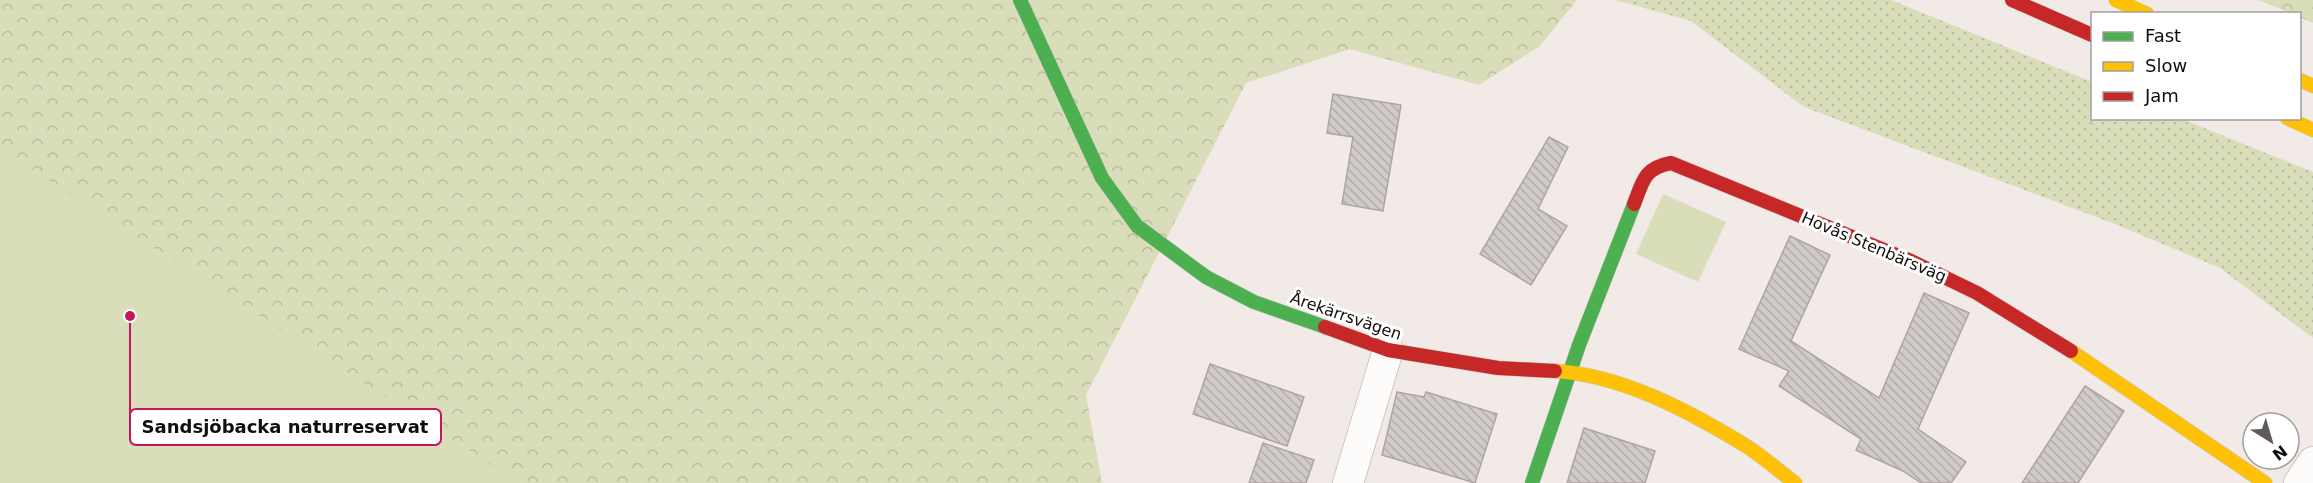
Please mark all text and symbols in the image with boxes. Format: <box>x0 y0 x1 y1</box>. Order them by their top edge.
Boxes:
legend <box>2091 12 2301 120</box>
text: Fast <box>2145 25 2181 46</box>
text: Slow <box>2145 55 2187 76</box>
text: Jam <box>2144 85 2179 106</box>
street label: Hovås Stenbärsväg <box>1799 208 1949 286</box>
street label: Årekärrsvägen <box>1288 288 1404 344</box>
callout: Sandsjöbacka naturreservat <box>130 409 441 445</box>
north arrow <box>2241 411 2301 471</box>
text: Sandsjöbacka naturreservat <box>142 416 429 437</box>
text: N <box>2269 441 2291 464</box>

